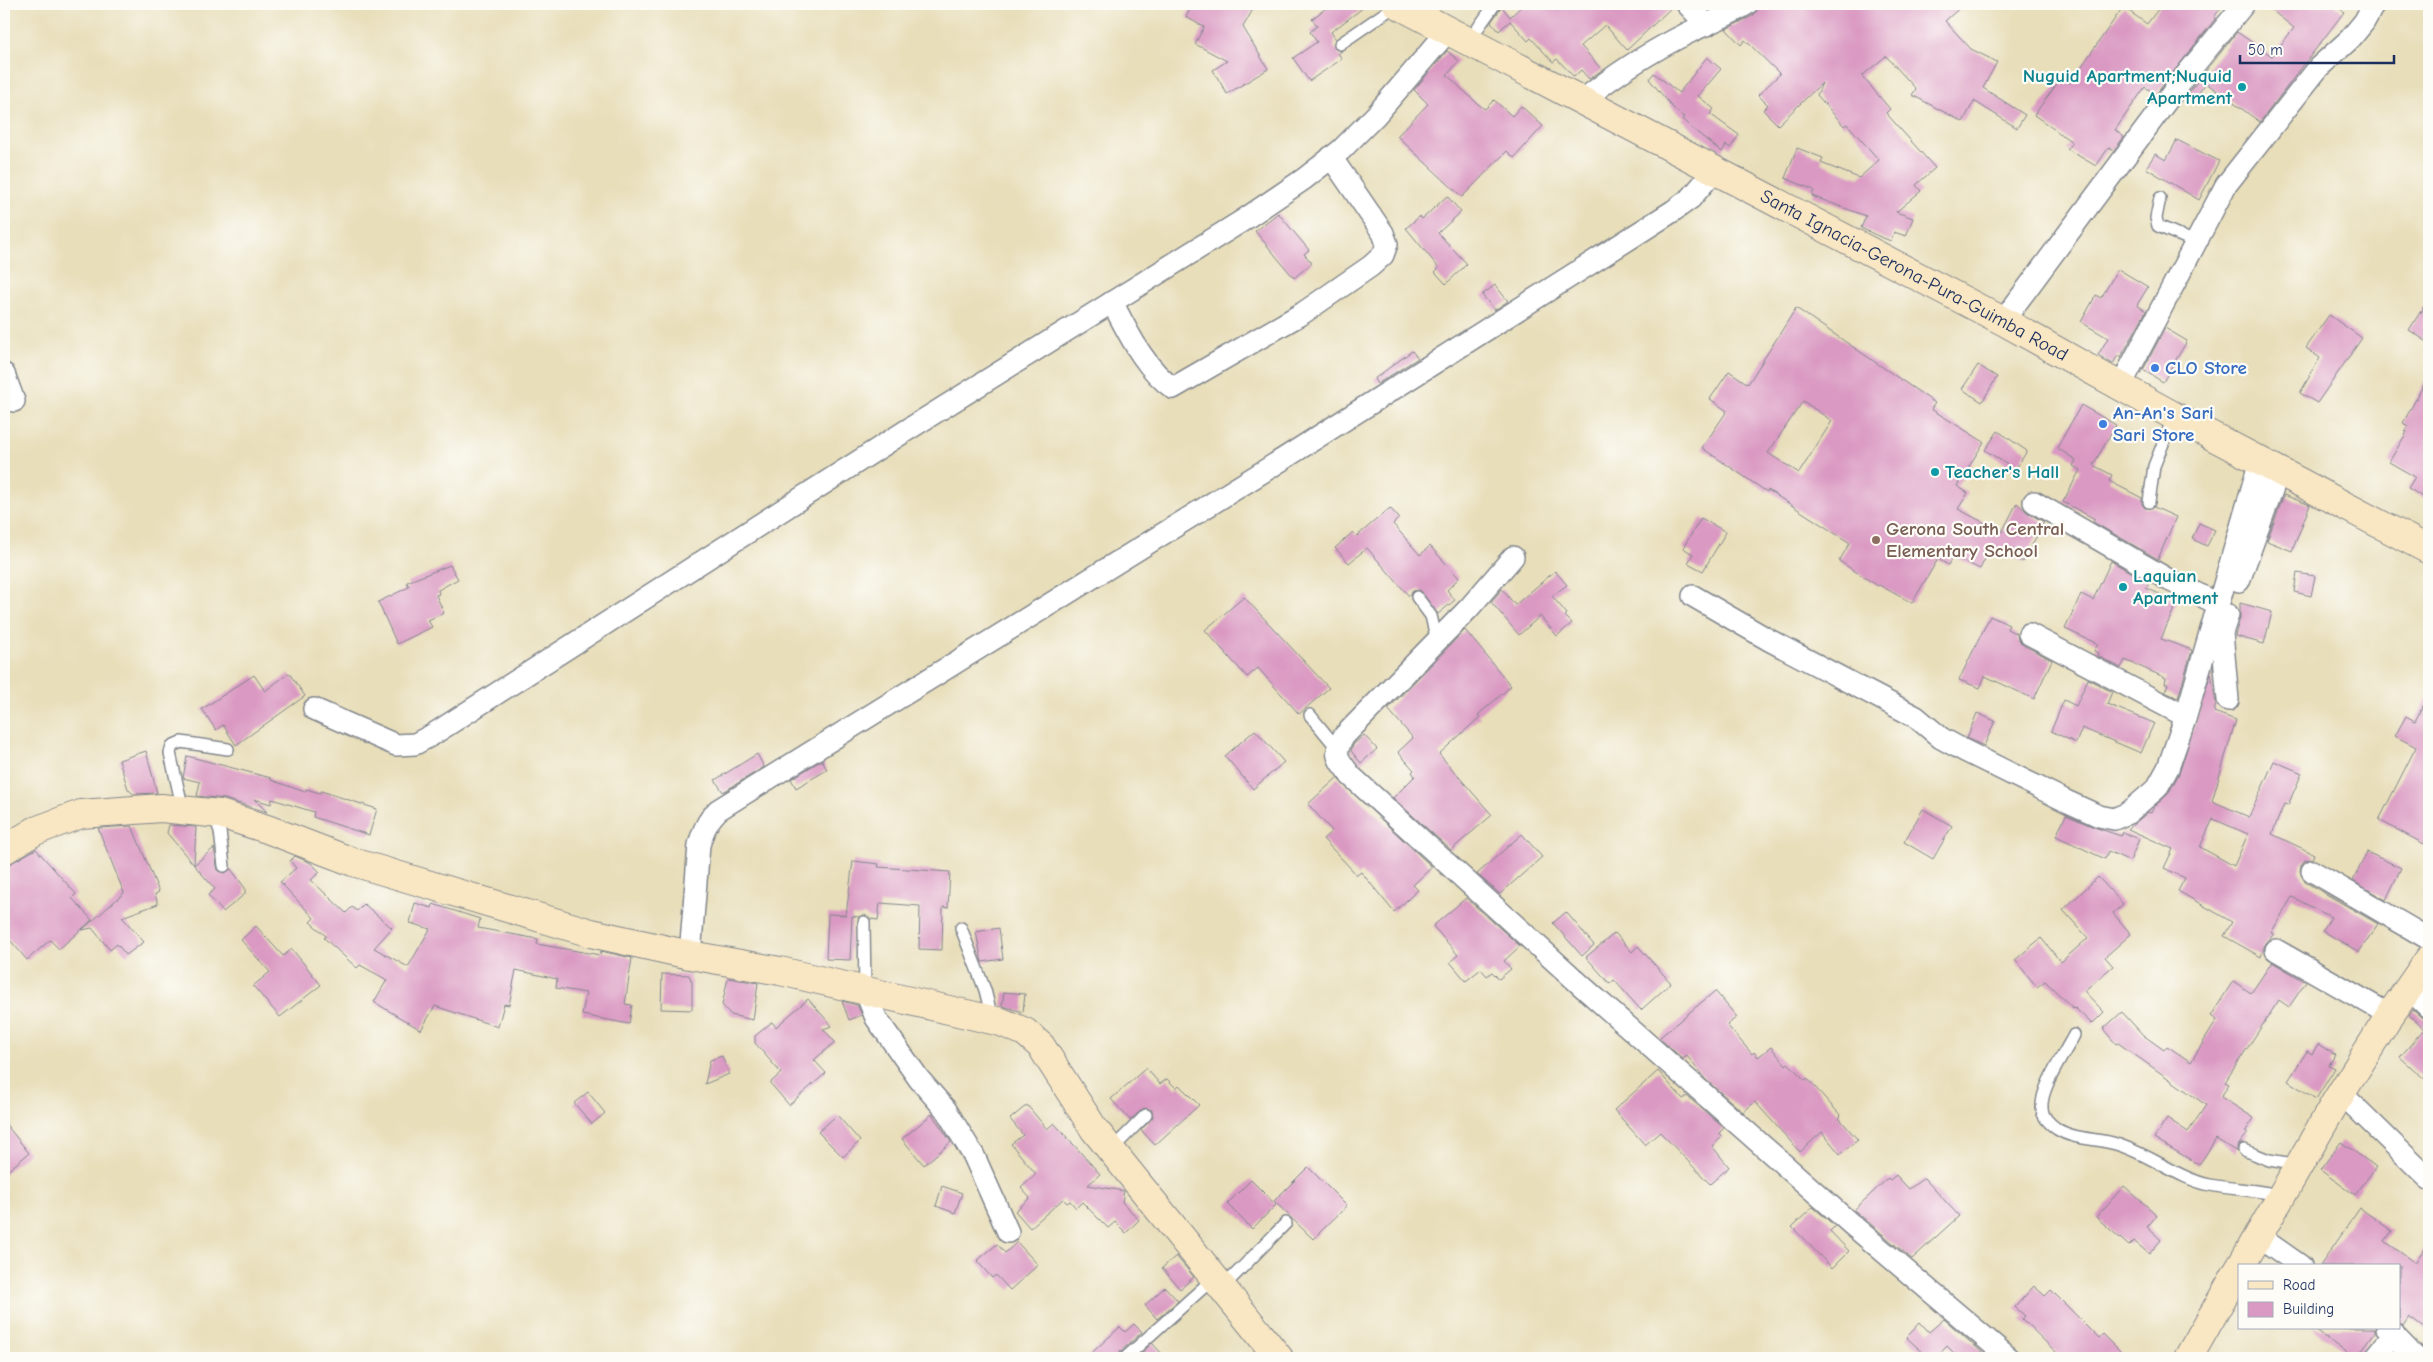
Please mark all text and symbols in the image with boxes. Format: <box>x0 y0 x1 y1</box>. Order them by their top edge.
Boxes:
scale bar <box>2240 32 2394 64</box>
text: 50 m <box>2248 41 2283 59</box>
place label: Nuguid Apartment;Nuquid Apartment <box>2023 65 2233 109</box>
marker: Nuguid Apartment;Nuquid Apartment <box>2236 81 2248 93</box>
street label: Santa Ignacia-Gerona-Pura-Guimba Road <box>1757 185 2072 366</box>
place label: CLO Store <box>2165 357 2247 379</box>
marker: CLO Store <box>2149 362 2161 374</box>
place label: An-An's Sari Sari Store <box>2113 402 2214 446</box>
marker: An-An's Sari Sari Store <box>2097 418 2109 430</box>
place label: Teacher's Hall <box>1945 461 2059 483</box>
marker: Teacher's Hall <box>1929 466 1941 478</box>
place label: Gerona South Central Elementary School <box>1886 518 2064 562</box>
marker: Gerona South Central Elementary School <box>1870 534 1882 546</box>
place label: Laquian Apartment <box>2133 565 2219 609</box>
marker: Laquian Apartment <box>2117 581 2129 593</box>
legend <box>2238 1264 2400 1330</box>
text: Road <box>2283 1276 2315 1294</box>
text: Building <box>2283 1300 2334 1318</box>

